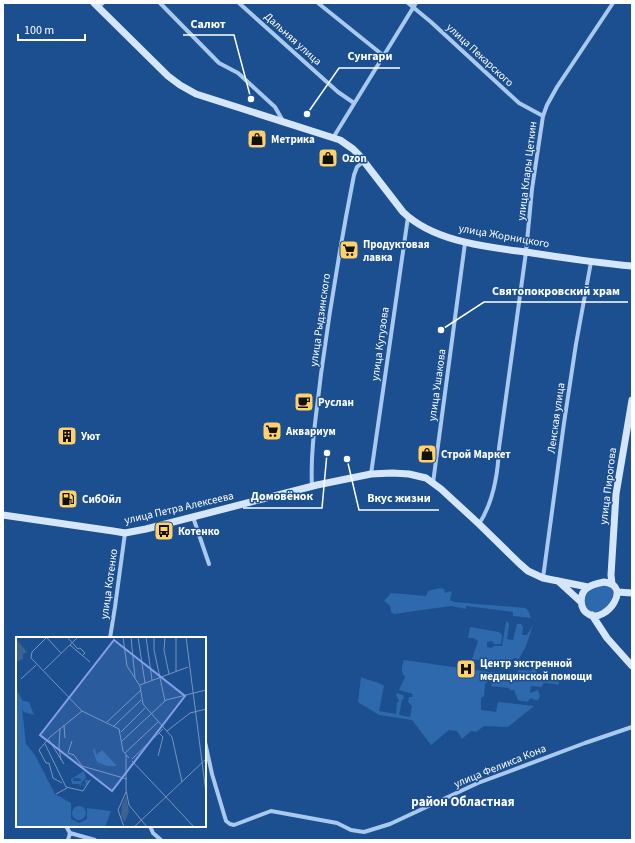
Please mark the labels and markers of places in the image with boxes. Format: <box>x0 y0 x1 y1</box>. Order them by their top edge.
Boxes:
callout: Салют <box>183 11 234 35</box>
callout: Сунгари <box>339 44 400 68</box>
shop icon: Метрика <box>246 128 268 150</box>
place label: Метрика <box>271 132 315 147</box>
shop icon: Ozon <box>317 147 339 169</box>
place label: Ozon <box>342 151 367 166</box>
place label: Продуктовая лавка <box>363 237 429 265</box>
supermarket icon: Продуктовая лавка <box>338 239 360 261</box>
callout: Святопокровский храм <box>484 278 628 302</box>
cafe icon: Руслан <box>293 391 315 413</box>
place label: Руслан <box>318 395 354 410</box>
supermarket icon: Аквариум <box>261 420 283 442</box>
place label: Аквариум <box>285 424 336 439</box>
building icon: Уют <box>56 425 78 447</box>
place label: Уют <box>81 429 101 444</box>
shop icon: Строй Маркет <box>416 443 438 465</box>
place label: Строй Маркет <box>441 447 511 462</box>
callout: Домовёнок <box>243 484 322 508</box>
callout: Вкус жизни <box>359 486 439 510</box>
fuel station icon: СибОйл <box>57 488 79 510</box>
place label: СибОйл <box>82 492 121 507</box>
bus stop icon: Котенко <box>153 520 175 542</box>
place label: Котенко <box>178 524 220 539</box>
place label: Центр экстренной медицинской помощи <box>480 656 592 684</box>
hospital icon: Центр экстренной медицинской помощи <box>455 658 477 680</box>

